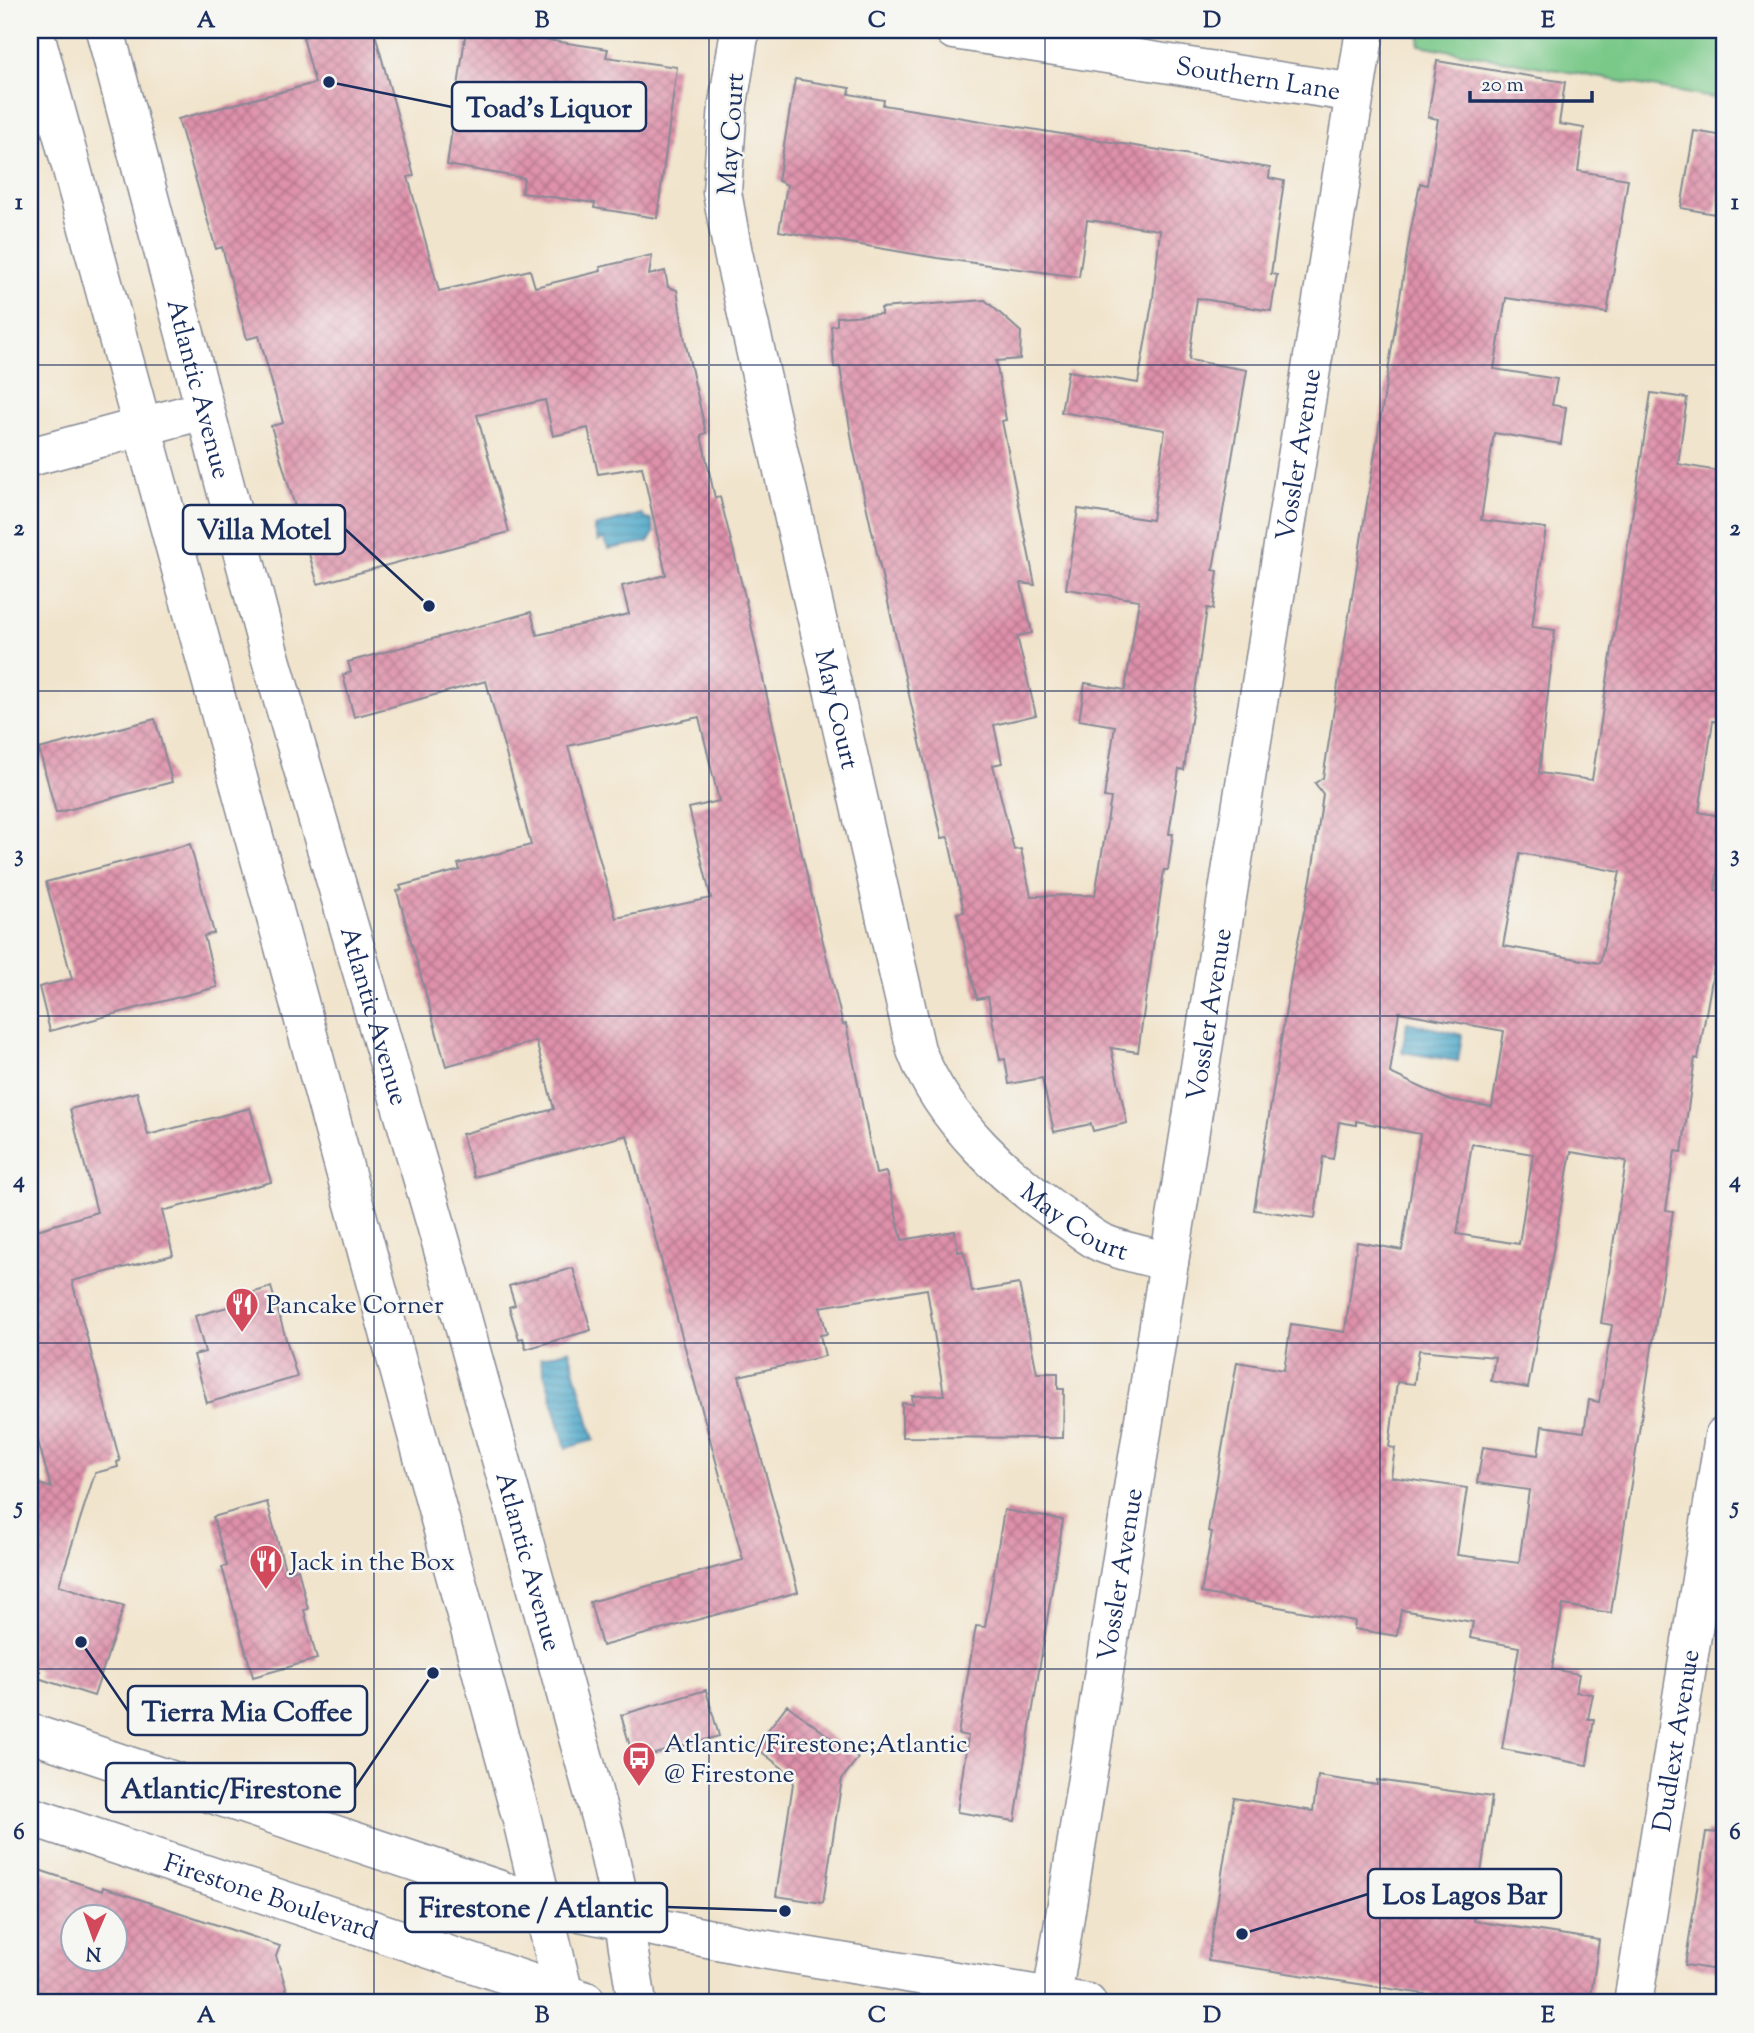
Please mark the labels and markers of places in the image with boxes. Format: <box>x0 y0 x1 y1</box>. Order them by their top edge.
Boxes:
callout: Toad's Liquor <box>452 82 646 131</box>
callout: Villa Motel <box>183 505 345 554</box>
restaurant icon: Pancake Corner <box>223 1285 261 1334</box>
place label: Pancake Corner <box>266 1288 444 1325</box>
restaurant icon: Jack in the Box <box>247 1542 285 1591</box>
place label: Jack in the Box <box>288 1545 455 1582</box>
callout: Tierra Mia Coffee <box>128 1686 367 1735</box>
place label: Atlantic/Firestone;Atlantic @ Firestone <box>664 1727 968 1794</box>
bus stop icon: Atlantic/Firestone;Atlantic @ Firestone <box>620 1739 658 1788</box>
callout: Atlantic/Firestone <box>106 1763 355 1812</box>
callout: Los Lagos Bar <box>1368 1869 1561 1918</box>
callout: Firestone / Atlantic <box>405 1883 667 1932</box>

